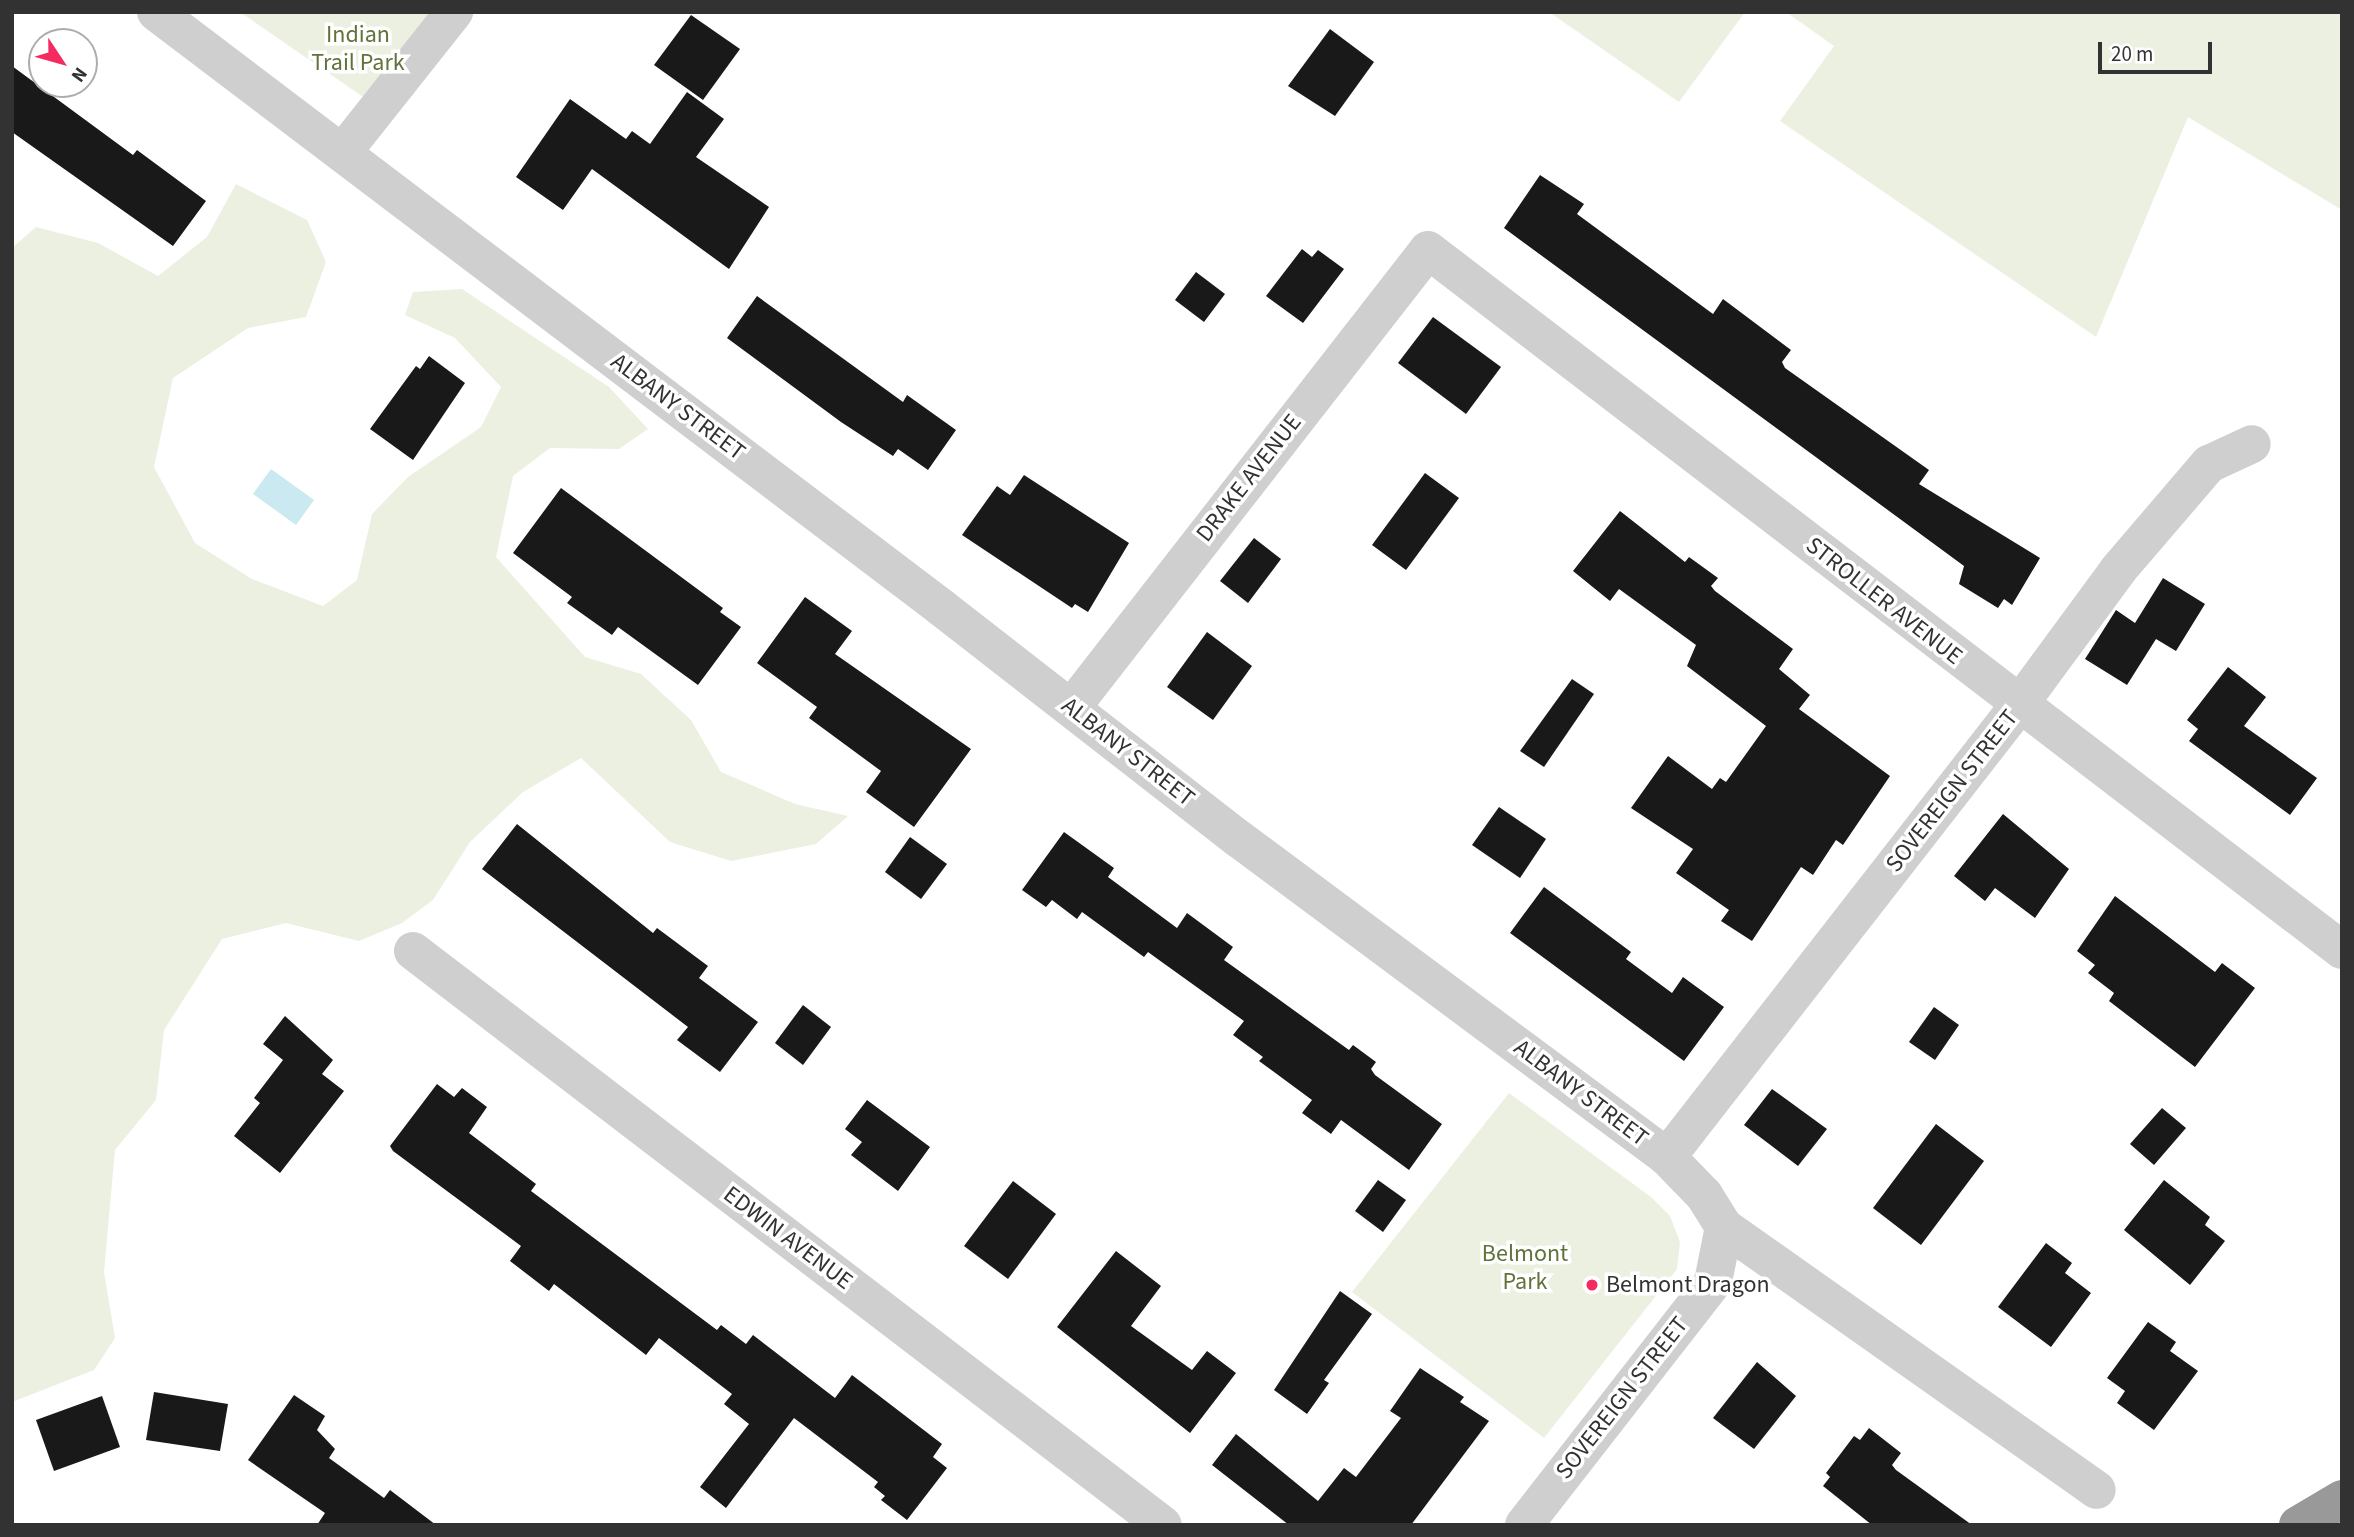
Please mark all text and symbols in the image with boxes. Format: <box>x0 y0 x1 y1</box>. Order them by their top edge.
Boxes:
park label: Indian Trail Park <box>311 21 405 77</box>
north arrow <box>28 28 98 98</box>
scale bar <box>2102 28 2216 72</box>
text: 20 m <box>2111 39 2153 69</box>
text: N <box>64 61 93 88</box>
street label: ALBANY STREET <box>605 347 751 467</box>
street label: DRAKE AVENUE <box>1190 408 1308 548</box>
street label: STROLLER AVENUE <box>1800 531 1968 671</box>
street label: ALBANY STREET <box>1056 691 1200 813</box>
street label: SOVEREIGN STREET <box>1880 704 2024 878</box>
street label: ALBANY STREET <box>1508 1033 1654 1153</box>
street label: EDWIN AVENUE <box>718 1180 858 1296</box>
park label: Belmont Park <box>1482 1240 1568 1296</box>
place label: Belmont Dragon <box>1606 1271 1770 1299</box>
marker: Belmont Dragon <box>1584 1277 1600 1293</box>
street label: SOVEREIGN STREET <box>1550 1311 1694 1485</box>

